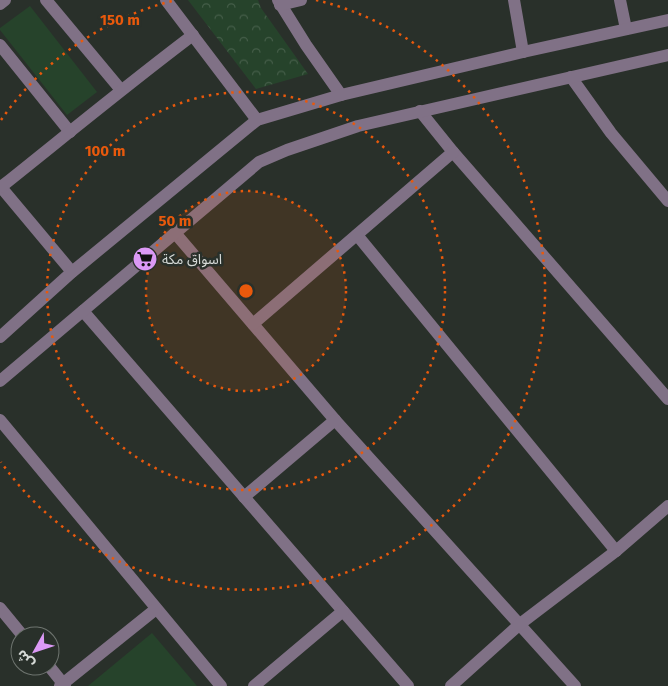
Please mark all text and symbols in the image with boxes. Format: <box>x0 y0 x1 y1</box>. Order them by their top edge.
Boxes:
text: 150 m <box>100 11 140 29</box>
text: 100 m <box>85 142 125 160</box>
text: 50 m <box>158 212 192 230</box>
supermarket icon: اسواق مكة <box>132 246 158 272</box>
place label: اسواق مكة <box>162 251 222 268</box>
centre of rings <box>237 282 255 300</box>
north arrow <box>10 626 60 676</box>
text: ش <box>13 646 38 672</box>

